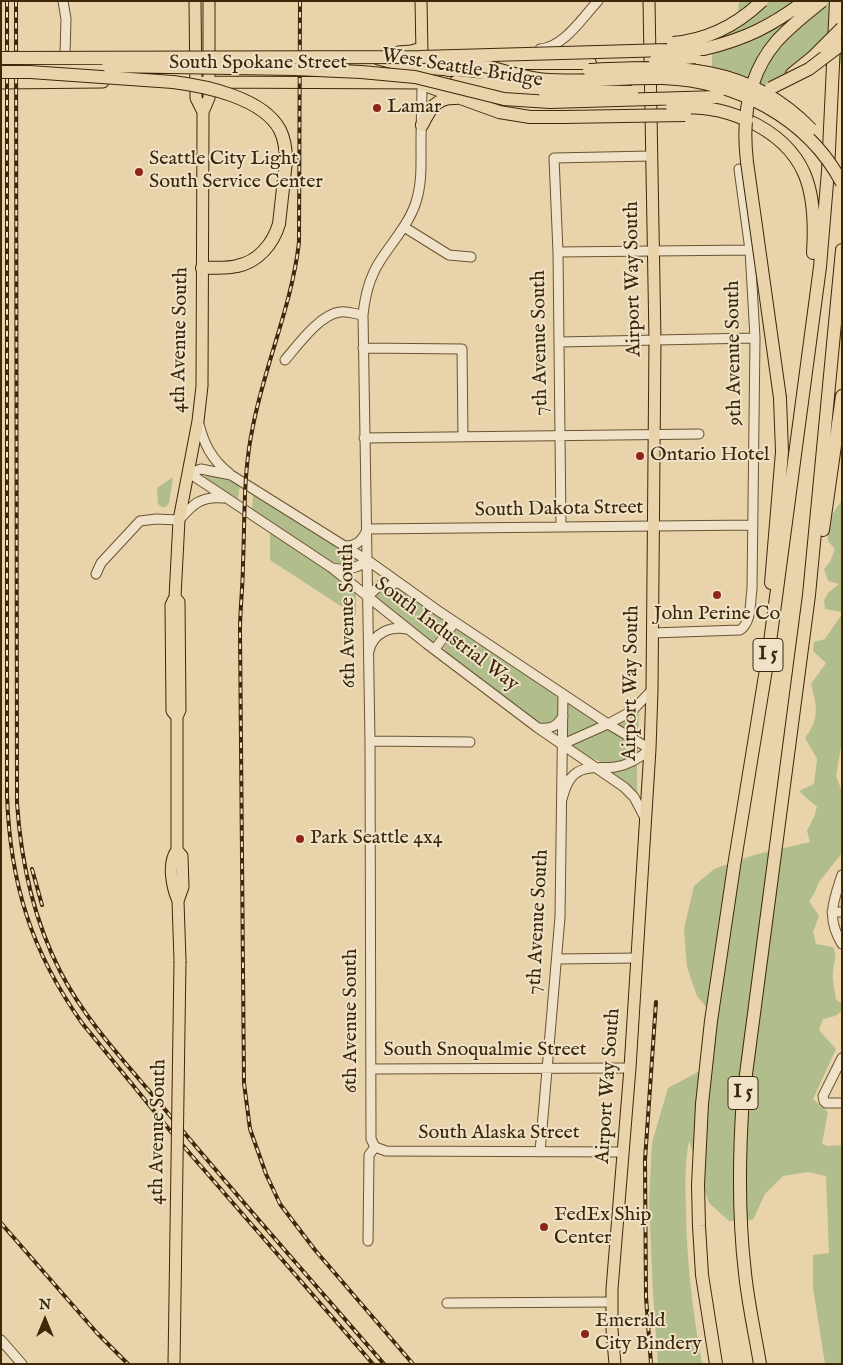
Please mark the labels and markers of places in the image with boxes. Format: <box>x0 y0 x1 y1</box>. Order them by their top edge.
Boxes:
place label: Lamar <box>387 96 441 120</box>
marker: Lamar <box>371 102 383 114</box>
place label: Seattle City Light South Service Center <box>149 148 323 195</box>
marker: Seattle City Light South Service Center <box>133 166 145 178</box>
place label: Ontario Hotel <box>650 444 770 468</box>
marker: Ontario Hotel <box>634 450 646 462</box>
marker: John Perine Co <box>711 589 723 601</box>
place label: John Perine Co <box>654 603 780 627</box>
place label: Park Seattle 4x4 <box>310 827 442 851</box>
marker: Park Seattle 4x4 <box>294 833 306 845</box>
place label: FedEx Ship Center <box>554 1204 651 1251</box>
marker: FedEx Ship Center <box>538 1221 550 1233</box>
place label: Emerald City Bindery <box>595 1310 702 1357</box>
marker: Emerald City Bindery <box>579 1328 591 1340</box>

